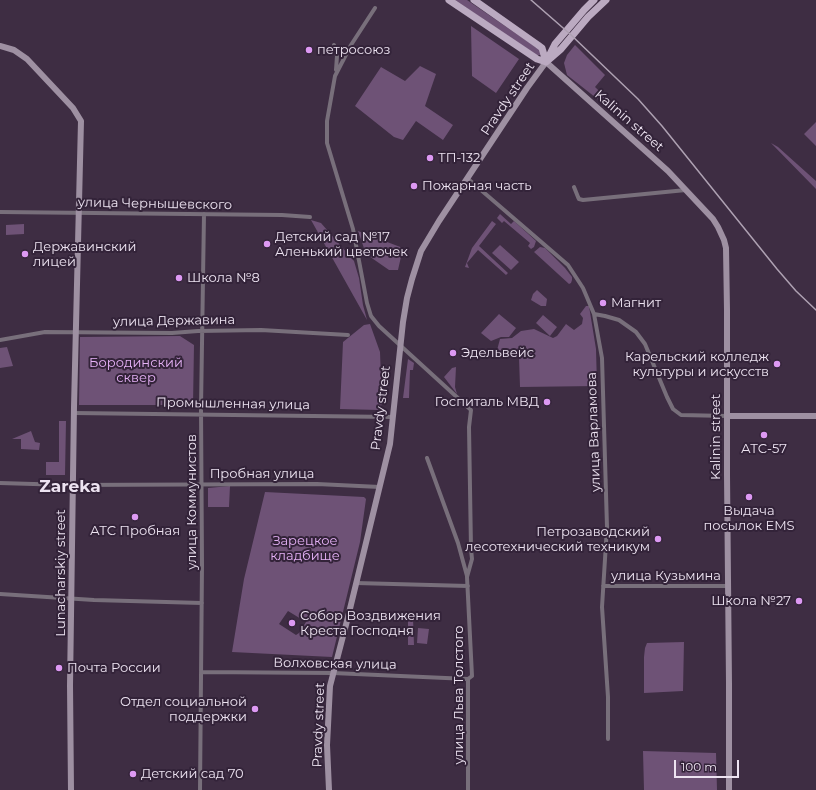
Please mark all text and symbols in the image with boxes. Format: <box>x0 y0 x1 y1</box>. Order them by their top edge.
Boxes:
place label: петросоюз <box>317 42 390 58</box>
marker: петросоюз <box>304 45 314 55</box>
street label: Pravdy street <box>478 59 538 139</box>
street label: Kalinin street <box>591 87 667 155</box>
place label: ТП-132 <box>438 150 480 166</box>
marker: ТП-132 <box>425 153 435 163</box>
place label: Пожарная часть <box>422 178 532 194</box>
marker: Пожарная часть <box>409 181 419 191</box>
street label: улица Чернышевского <box>78 195 232 213</box>
place label: Детский сад №17 Аленький цветочек <box>275 229 408 260</box>
place label: Державинский лицей <box>33 239 136 270</box>
marker: Детский сад №17 Аленький цветочек <box>262 239 272 249</box>
marker: Державинский лицей <box>20 249 30 259</box>
place label: Школа №8 <box>187 270 260 286</box>
marker: Школа №8 <box>174 273 184 283</box>
place label: Магнит <box>611 295 661 311</box>
marker: Магнит <box>598 298 608 308</box>
street label: улица Державина <box>113 312 235 330</box>
place label: Эдельвейс <box>461 345 534 361</box>
marker: Эдельвейс <box>448 348 458 358</box>
place label: Карельский колледж культуры и искусств <box>625 349 769 380</box>
park label: Бородинский сквер <box>89 355 183 386</box>
marker: Карельский колледж культуры и искусств <box>772 359 782 369</box>
street label: Pravdy street <box>368 365 394 451</box>
street label: улица Варламова <box>584 372 604 492</box>
place label: Госпиталь МВД <box>435 394 539 410</box>
street label: Kalinin street <box>708 394 724 480</box>
street label: Промышленная улица <box>156 395 310 413</box>
marker: Госпиталь МВД <box>542 397 552 407</box>
marker: АТС-57 <box>759 430 769 440</box>
street label: улица Коммунистов <box>184 434 200 570</box>
place label: АТС-57 <box>741 441 787 457</box>
street label: Пробная улица <box>210 466 314 482</box>
district label: Zareka <box>39 477 101 497</box>
marker: Выдача посылок EMS <box>744 492 754 502</box>
place label: Выдача посылок EMS <box>703 503 795 534</box>
street label: Lunacharskiy street <box>53 509 69 637</box>
marker: АТС Пробная <box>130 512 140 522</box>
place label: АТС Пробная <box>90 523 180 539</box>
place label: Петрозаводский лесотехнический техникум <box>465 524 650 555</box>
park label: Зарецкое кладбище <box>270 533 340 564</box>
marker: Петрозаводский лесотехнический техникум <box>653 534 663 544</box>
street label: улица Кузьмина <box>611 568 721 584</box>
place label: Школа №27 <box>711 593 791 609</box>
marker: Школа №27 <box>794 596 804 606</box>
place label: Собор Воздвижения Креста Господня <box>300 608 441 639</box>
marker: Собор Воздвижения Креста Господня <box>287 618 297 628</box>
street label: улица Льва Толстого <box>451 625 467 765</box>
street label: Волховская улица <box>273 655 397 673</box>
place label: Почта России <box>67 660 161 676</box>
marker: Почта России <box>54 663 64 673</box>
street label: Pravdy street <box>310 682 328 768</box>
place label: Отдел социальной поддержки <box>120 694 247 725</box>
marker: Отдел социальной поддержки <box>250 704 260 714</box>
scale bar <box>676 752 741 778</box>
text: 100 m <box>681 759 717 774</box>
place label: Детский сад 70 <box>141 766 244 782</box>
marker: Детский сад 70 <box>128 769 138 779</box>

